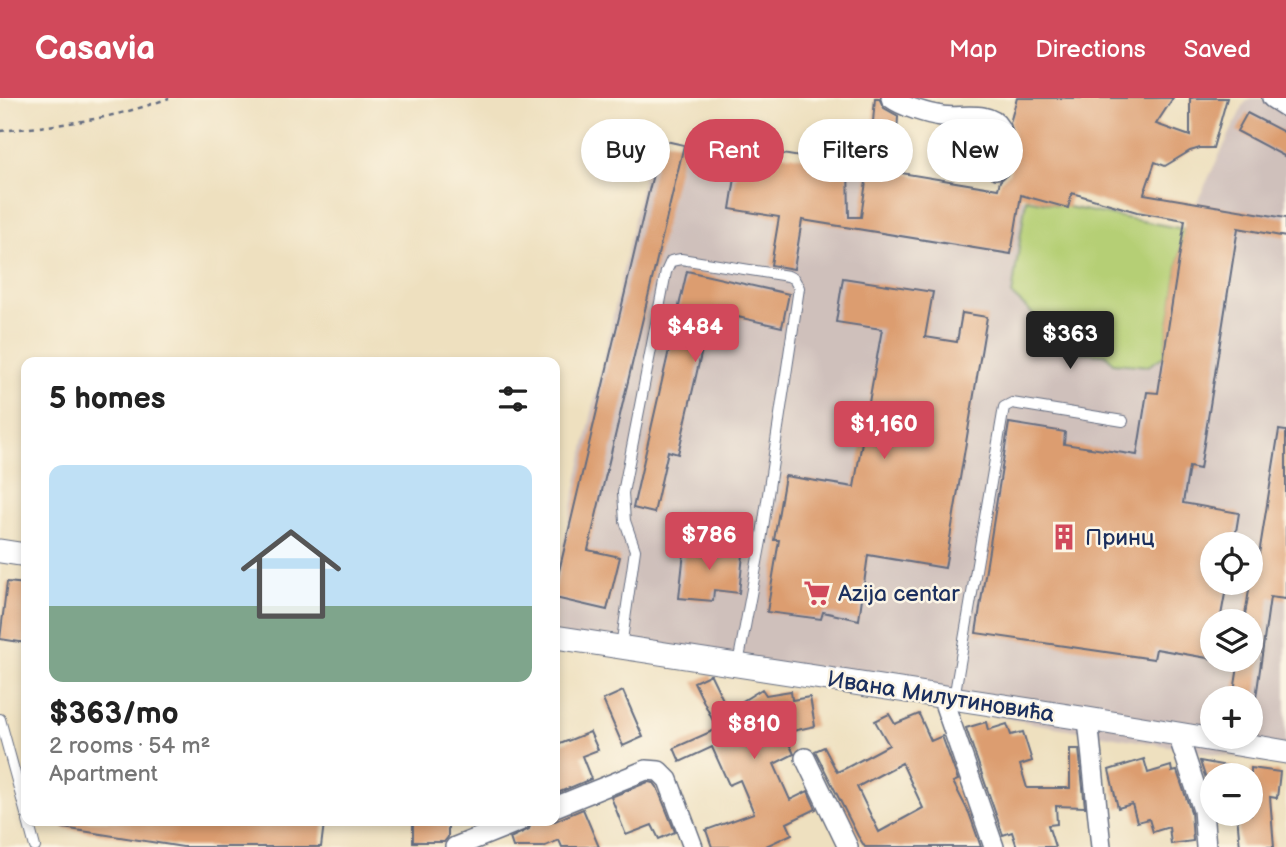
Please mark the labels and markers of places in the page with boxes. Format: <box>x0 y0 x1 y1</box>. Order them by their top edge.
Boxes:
pin: $484 <box>654 304 736 364</box>
pin: $363 <box>1029 312 1111 371</box>
pin: $1,160 <box>827 402 941 461</box>
pin: $786 <box>668 512 750 572</box>
building icon: Принц <box>1049 522 1079 552</box>
place label: Принц <box>1085 524 1155 552</box>
supermarket icon: Azija centar <box>802 578 832 608</box>
place label: Azija centar <box>838 580 960 608</box>
pin: $810 <box>713 702 795 761</box>

